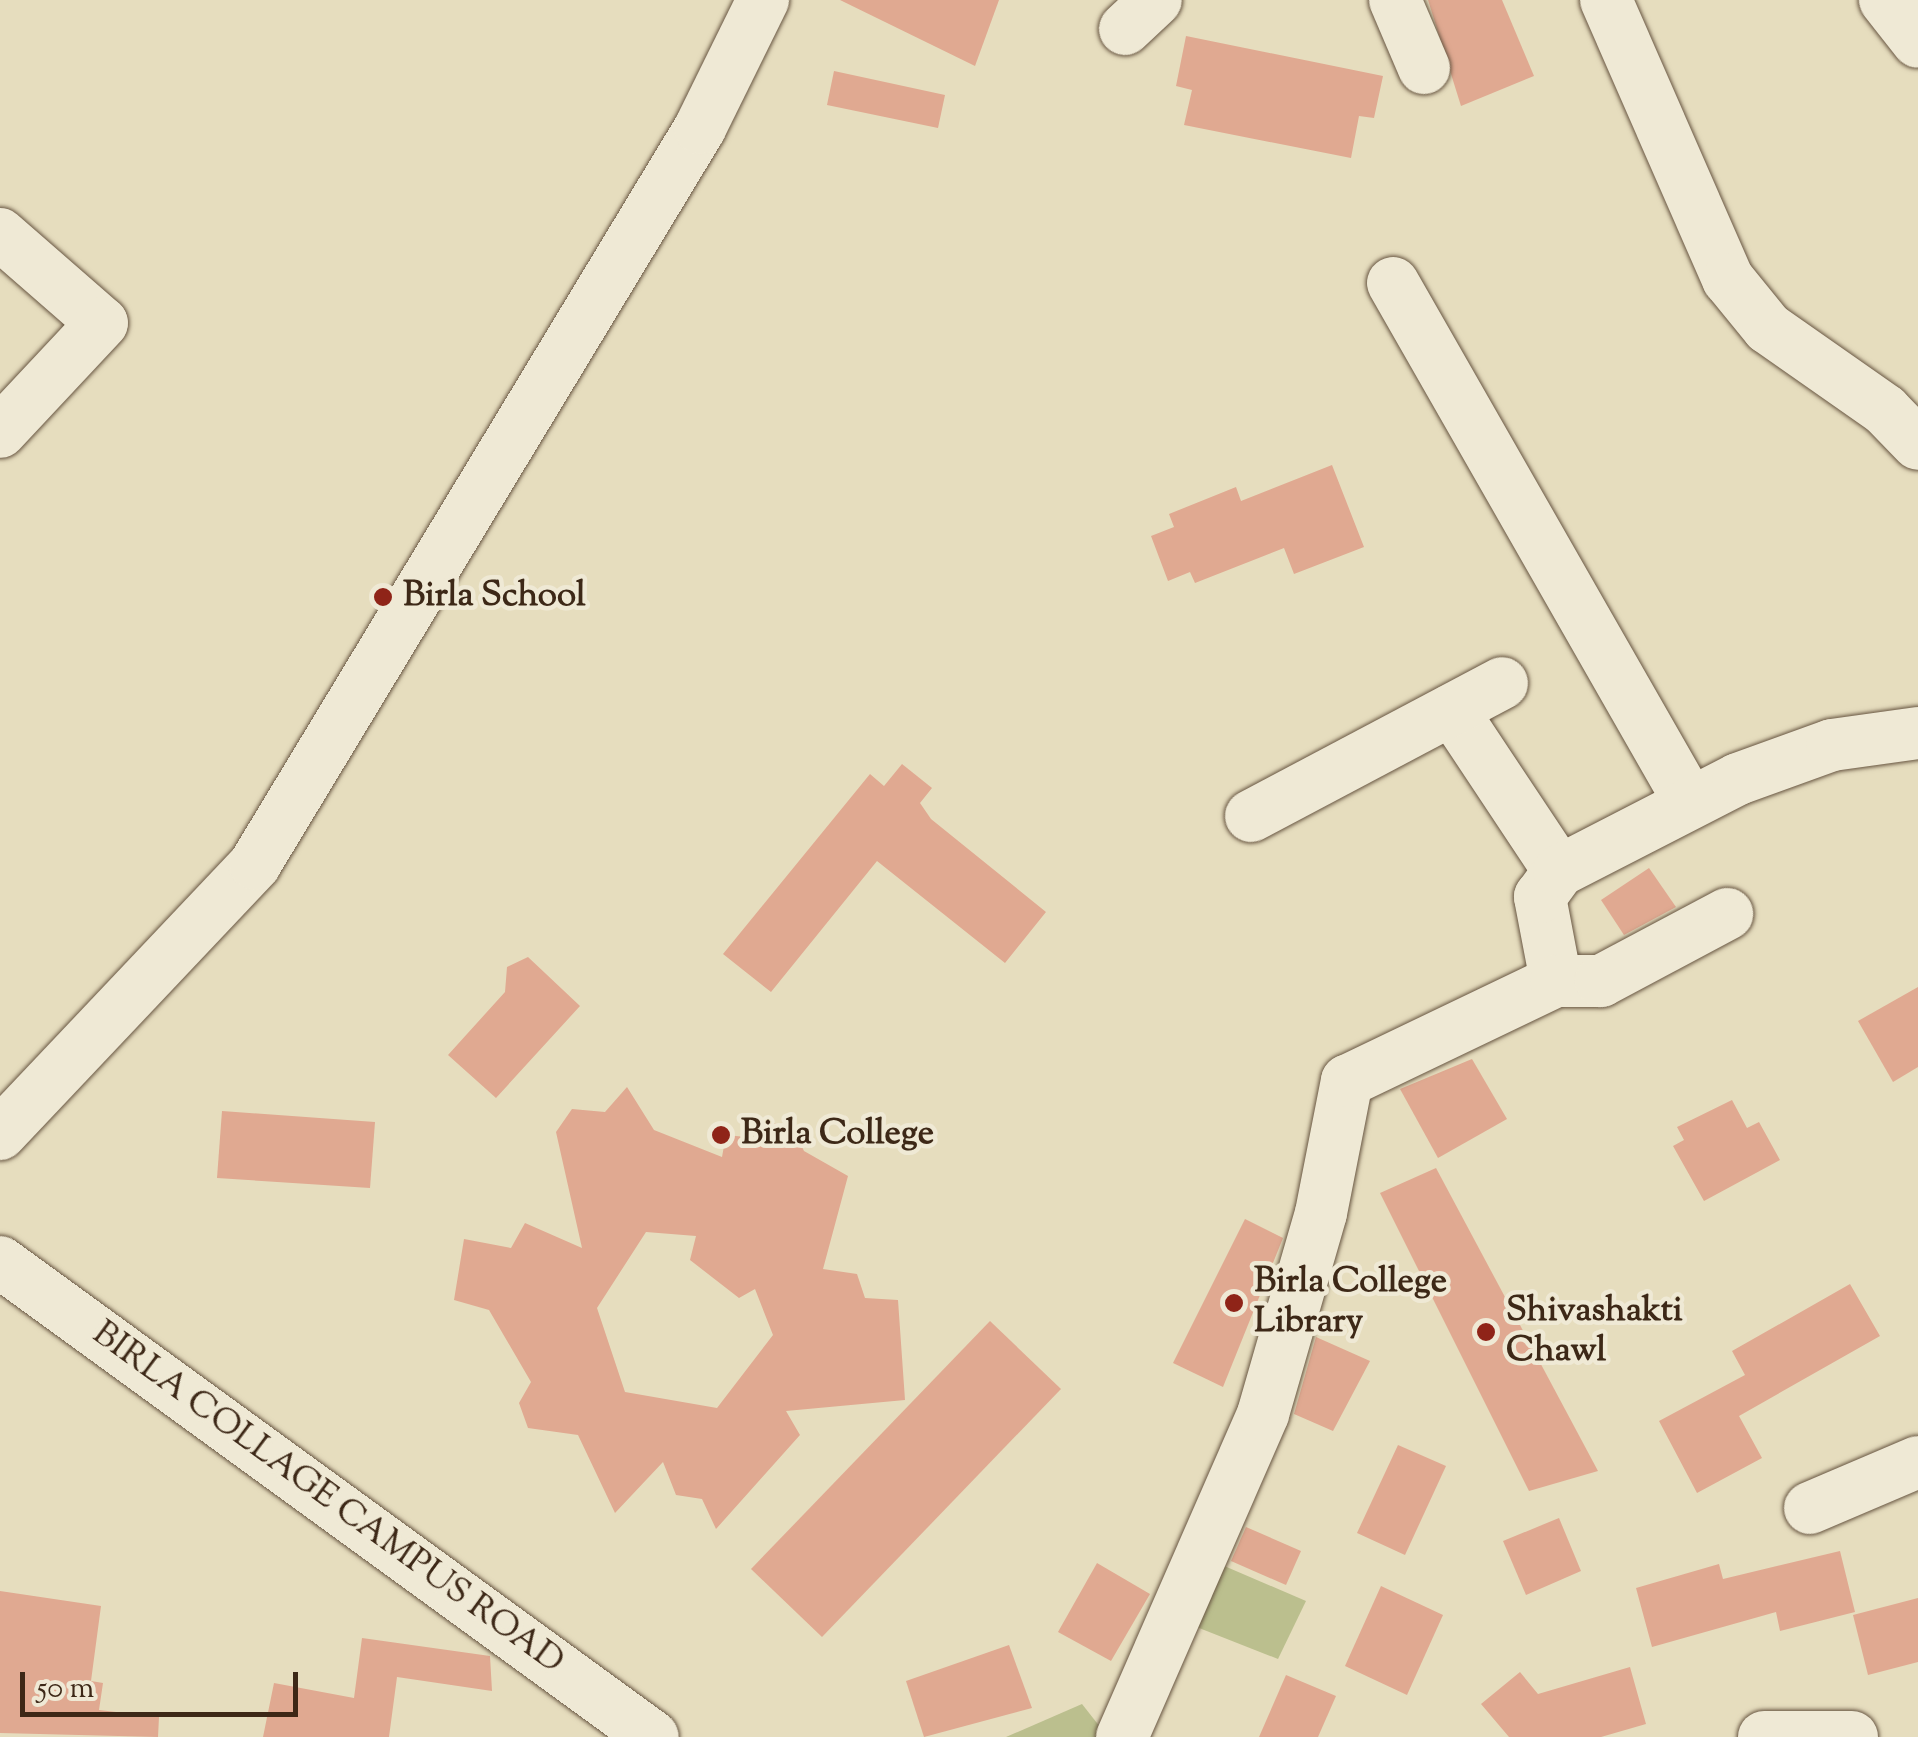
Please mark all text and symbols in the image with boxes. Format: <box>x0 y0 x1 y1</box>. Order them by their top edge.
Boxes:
place label: Birla School <box>403 576 586 618</box>
marker: Birla School <box>372 586 394 608</box>
place label: Birla College <box>741 1114 934 1156</box>
marker: Birla College <box>710 1124 732 1146</box>
place label: Birla College Library <box>1254 1262 1447 1344</box>
place label: Shivashakti Chawl <box>1506 1291 1683 1373</box>
marker: Birla College Library <box>1223 1292 1245 1314</box>
street label: BIRLA COLLAGE CAMPUS ROAD <box>83 1314 571 1684</box>
marker: Shivashakti Chawl <box>1475 1321 1497 1343</box>
scale bar <box>25 1652 302 1714</box>
text: 50 m <box>37 1668 94 1711</box>

